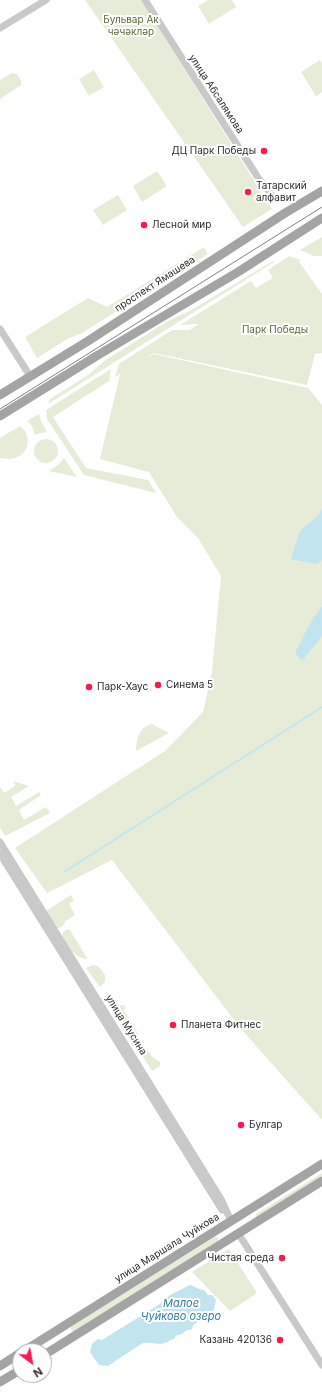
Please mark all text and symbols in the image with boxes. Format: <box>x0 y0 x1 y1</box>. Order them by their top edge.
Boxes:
park label: Бульвар Ак чәчәкләр <box>103 14 159 38</box>
street label: улица Абсалямова <box>186 52 246 136</box>
place label: ДЦ Парк Победы <box>172 145 256 157</box>
marker: ДЦ Парк Победы <box>259 146 269 156</box>
place label: Татарский алфавит <box>256 180 307 204</box>
marker: Татарский алфавит <box>243 187 253 197</box>
place label: Лесной мир <box>152 219 211 231</box>
marker: Лесной мир <box>139 220 149 230</box>
street label: проспект Ямашева <box>113 254 197 314</box>
park label: Парк Победы <box>242 324 308 336</box>
place label: Синема 5 <box>166 679 213 691</box>
marker: Синема 5 <box>153 680 163 690</box>
place label: Парк-Хаус <box>97 681 148 693</box>
marker: Парк-Хаус <box>84 682 94 692</box>
street label: улица Мусина <box>103 993 149 1057</box>
place label: Планета Фитнес <box>181 1019 261 1031</box>
marker: Планета Фитнес <box>168 1020 178 1030</box>
place label: Булгар <box>249 1119 282 1131</box>
marker: Булгар <box>236 1120 246 1130</box>
street label: улица Маршала Чуйкова <box>112 1211 222 1285</box>
place label: Чистая среда <box>207 1252 274 1264</box>
marker: Чистая среда <box>277 1253 287 1263</box>
water label: Малое Чуйково озеро <box>141 1297 221 1323</box>
place label: Казань 420136 <box>199 1334 272 1346</box>
marker: Казань 420136 <box>275 1335 285 1345</box>
north arrow <box>12 1343 52 1383</box>
text: N <box>31 1364 45 1380</box>

